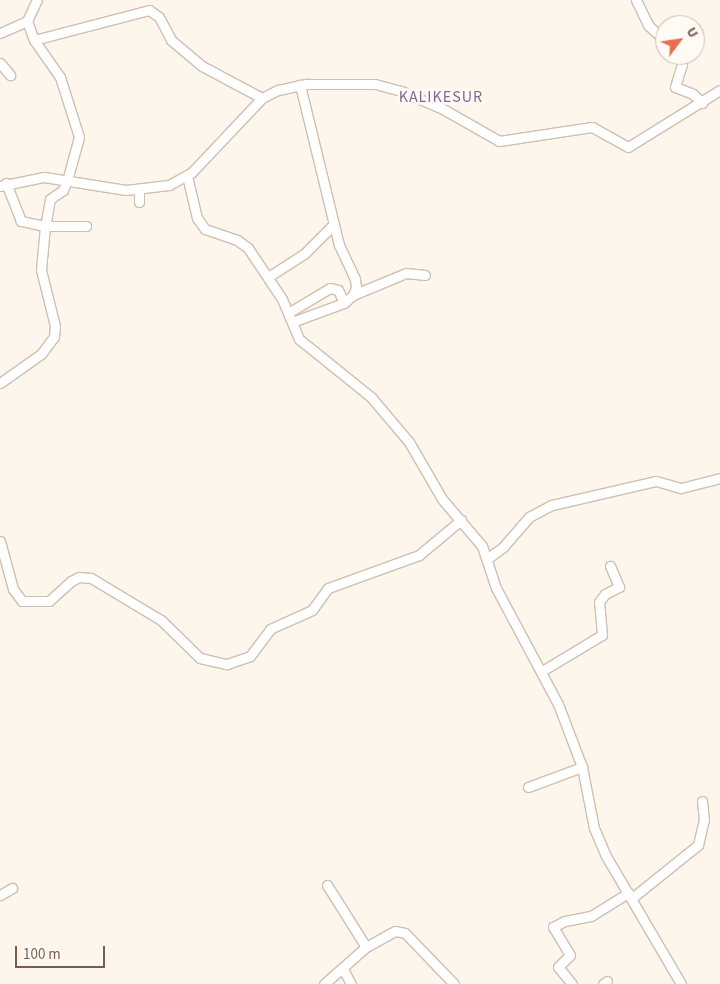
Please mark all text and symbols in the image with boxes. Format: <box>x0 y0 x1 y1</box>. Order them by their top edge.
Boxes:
north arrow <box>655 15 705 65</box>
text: U <box>681 24 703 42</box>
district label: KALIKESUR <box>398 87 484 107</box>
scale bar <box>18 936 108 968</box>
text: 100 m <box>23 944 61 965</box>

